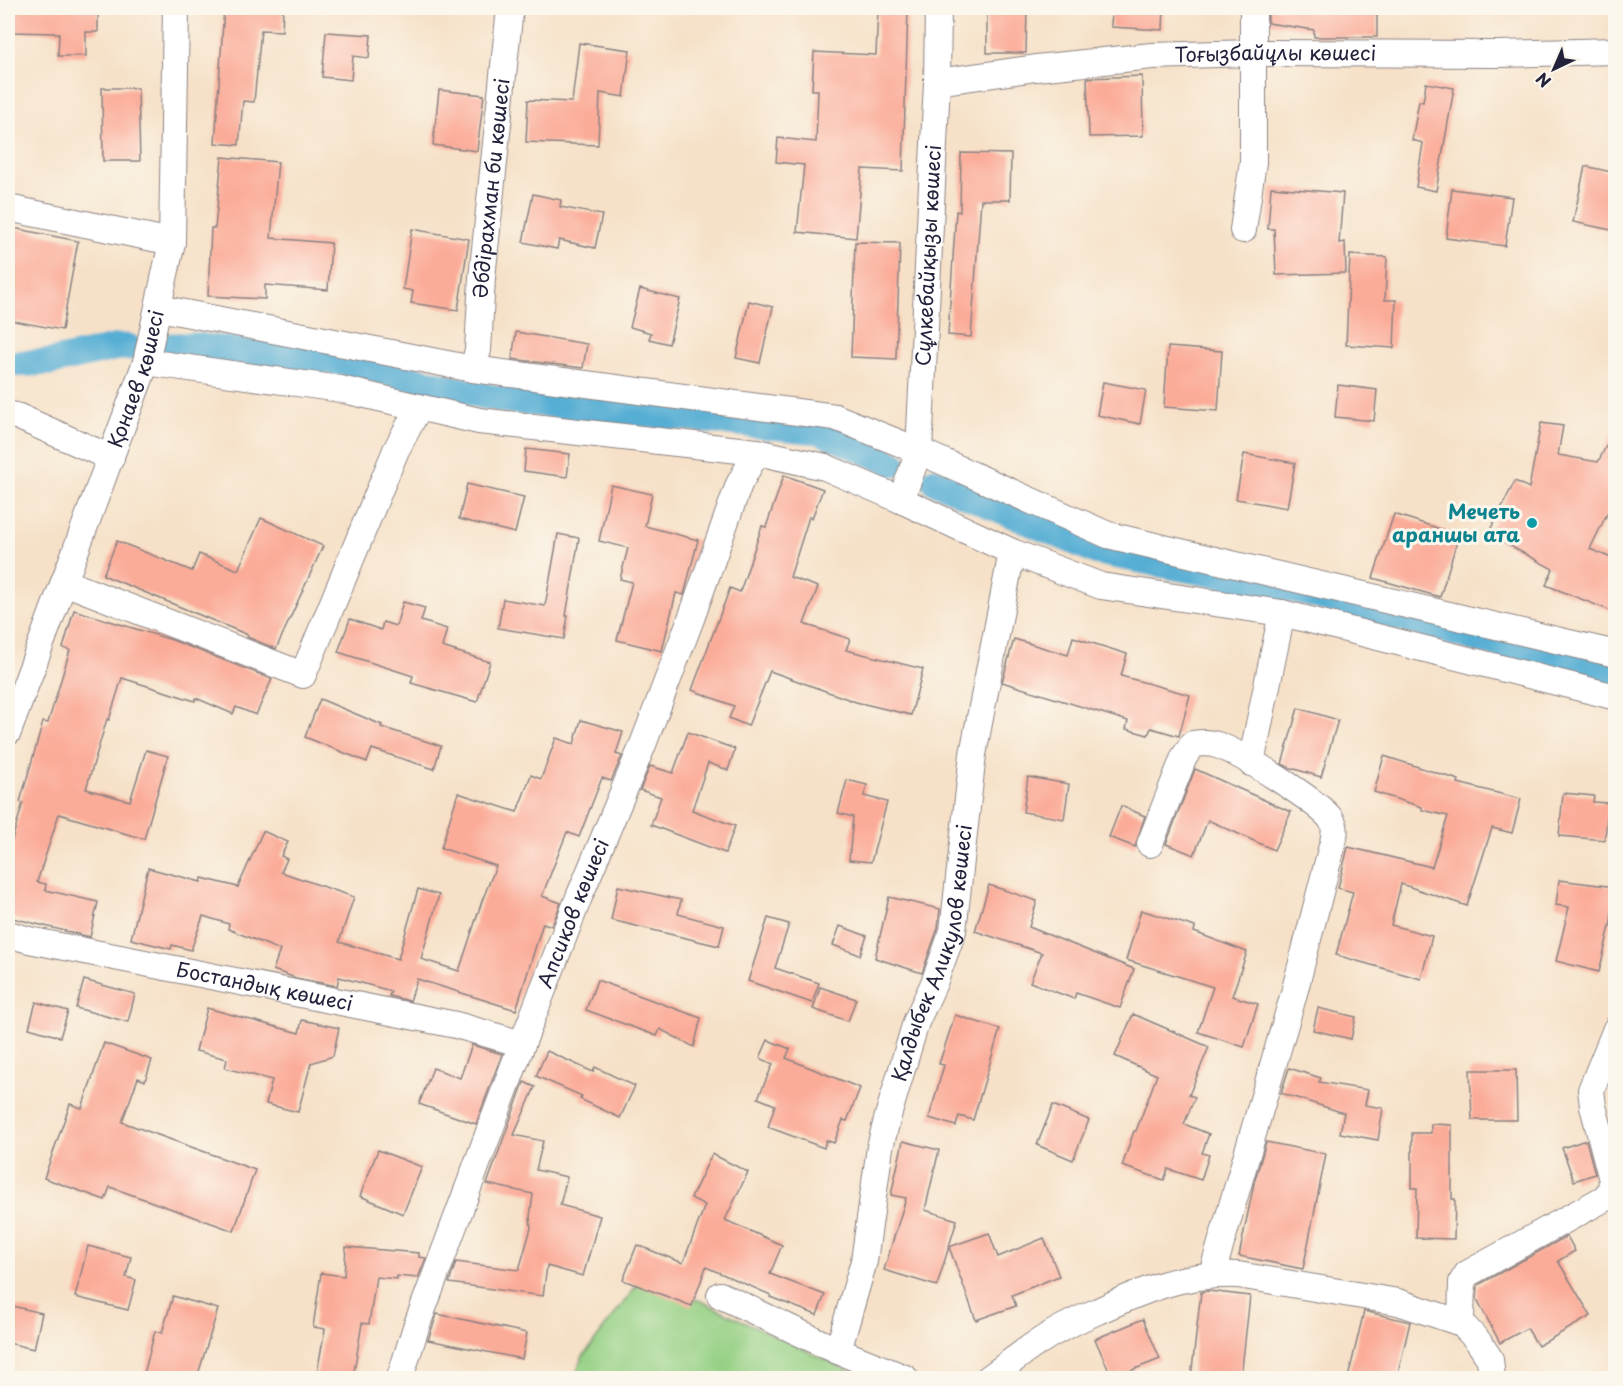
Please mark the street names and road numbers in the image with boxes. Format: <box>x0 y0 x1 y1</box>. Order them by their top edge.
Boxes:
street label: Тоғызбайұлы көшесі <box>1174 37 1376 69</box>
street label: Әбдірахман би көшесі <box>465 77 517 299</box>
street label: Сұлкебайқызы көшесі <box>907 144 948 367</box>
street label: Қонаев көшесі <box>99 307 171 452</box>
street label: Қалдыбек Аликулов көшесі <box>883 823 979 1085</box>
street label: Апсиков көшесі <box>529 834 616 992</box>
street label: Бостандық көшесі <box>174 954 356 1018</box>

